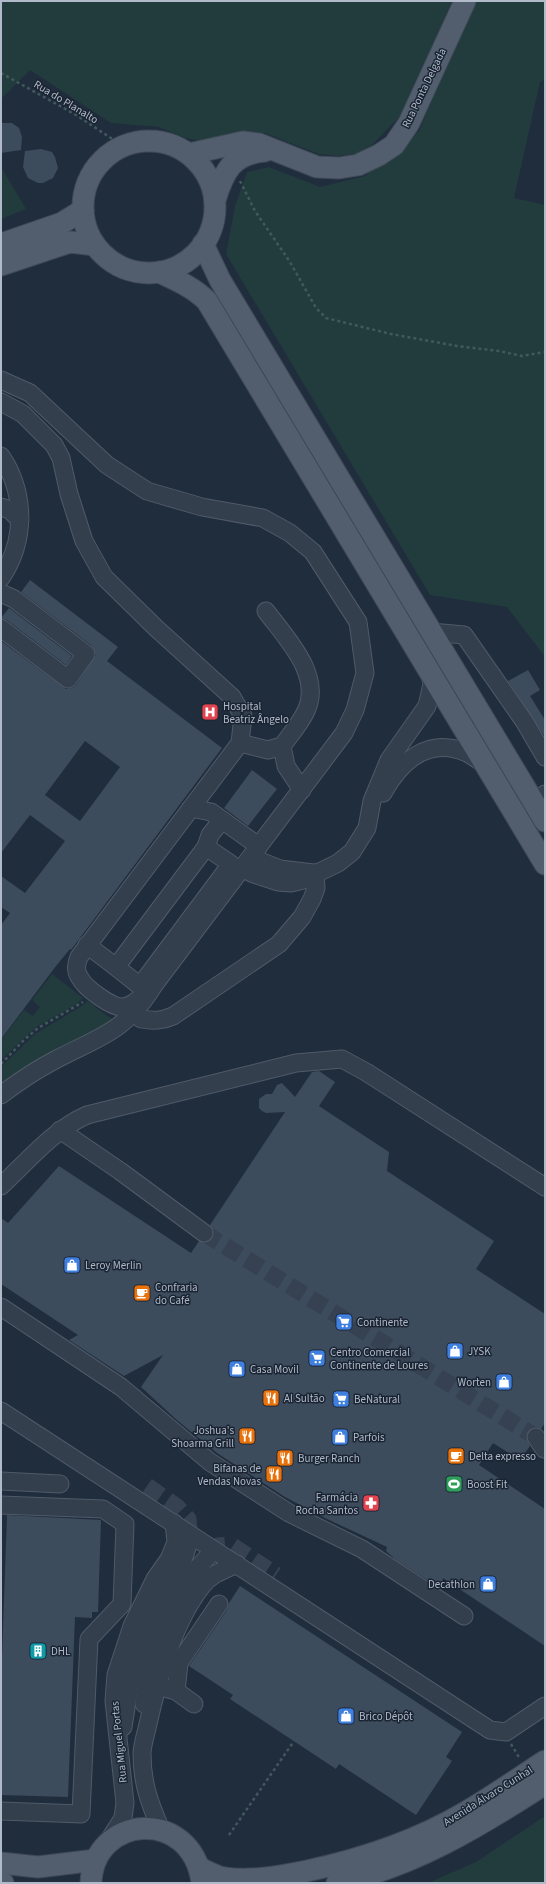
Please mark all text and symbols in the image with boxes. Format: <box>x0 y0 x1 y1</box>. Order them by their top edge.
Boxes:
street label: Rua Ponta Delgada <box>398 46 450 130</box>
street label: Rua do Planalto <box>31 77 101 127</box>
place label: Hospital Beatriz Ângelo <box>223 699 289 727</box>
hospital icon: Hospital Beatriz Ângelo <box>200 702 220 722</box>
shop icon: Leroy Merlin <box>62 1255 82 1275</box>
place label: Leroy Merlin <box>85 1258 141 1273</box>
place label: Confraria do Café <box>155 1280 198 1308</box>
cafe icon: Confraria do Café <box>132 1283 152 1303</box>
supermarket icon: Continente <box>334 1312 354 1332</box>
place label: Continente <box>357 1315 409 1330</box>
shop icon: JYSK <box>445 1341 465 1361</box>
place label: JYSK <box>468 1344 491 1359</box>
place label: Centro Comercial Continente de Loures <box>330 1345 428 1373</box>
supermarket icon: Centro Comercial Continente de Loures <box>307 1348 327 1368</box>
shop icon: Casa Movil <box>227 1359 247 1379</box>
place label: Casa Movil <box>250 1362 299 1377</box>
shop icon: Worten <box>494 1372 514 1392</box>
place label: Worten <box>458 1375 491 1390</box>
restaurant icon: Al Sultão <box>261 1388 281 1408</box>
supermarket icon: BeNatural <box>331 1389 351 1409</box>
place label: Al Sultão <box>284 1391 325 1406</box>
place label: BeNatural <box>354 1392 400 1407</box>
place label: Joshua's Shoarma Grill <box>171 1423 234 1451</box>
restaurant icon: Joshua's Shoarma Grill <box>237 1426 257 1446</box>
shop icon: Parfois <box>330 1427 350 1447</box>
place label: Parfois <box>353 1430 385 1445</box>
cafe icon: Delta expresso <box>446 1446 466 1466</box>
restaurant icon: Burger Ranch <box>275 1448 295 1468</box>
place label: Delta expresso <box>469 1449 536 1464</box>
place label: Burger Ranch <box>298 1451 360 1466</box>
place label: Bifanas de Vendas Novas <box>197 1461 262 1489</box>
restaurant icon: Bifanas de Vendas Novas <box>264 1464 284 1484</box>
sports icon: Boost Fit <box>444 1474 464 1494</box>
place label: Boost Fit <box>467 1477 508 1492</box>
place label: Farmácia Rocha Santos <box>296 1490 358 1518</box>
pharmacy icon: Farmácia Rocha Santos <box>361 1493 381 1513</box>
shop icon: Decathlon <box>478 1574 498 1594</box>
place label: Decathlon <box>428 1577 475 1592</box>
building icon: DHL <box>28 1641 48 1661</box>
place label: DHL <box>51 1644 71 1659</box>
street label: Rua Miguel Portas <box>107 1700 131 1784</box>
shop icon: Brico Dépôt <box>336 1706 356 1726</box>
place label: Brico Dépôt <box>359 1709 413 1724</box>
street label: Avenida Álvaro Cunhal <box>441 1762 536 1830</box>

